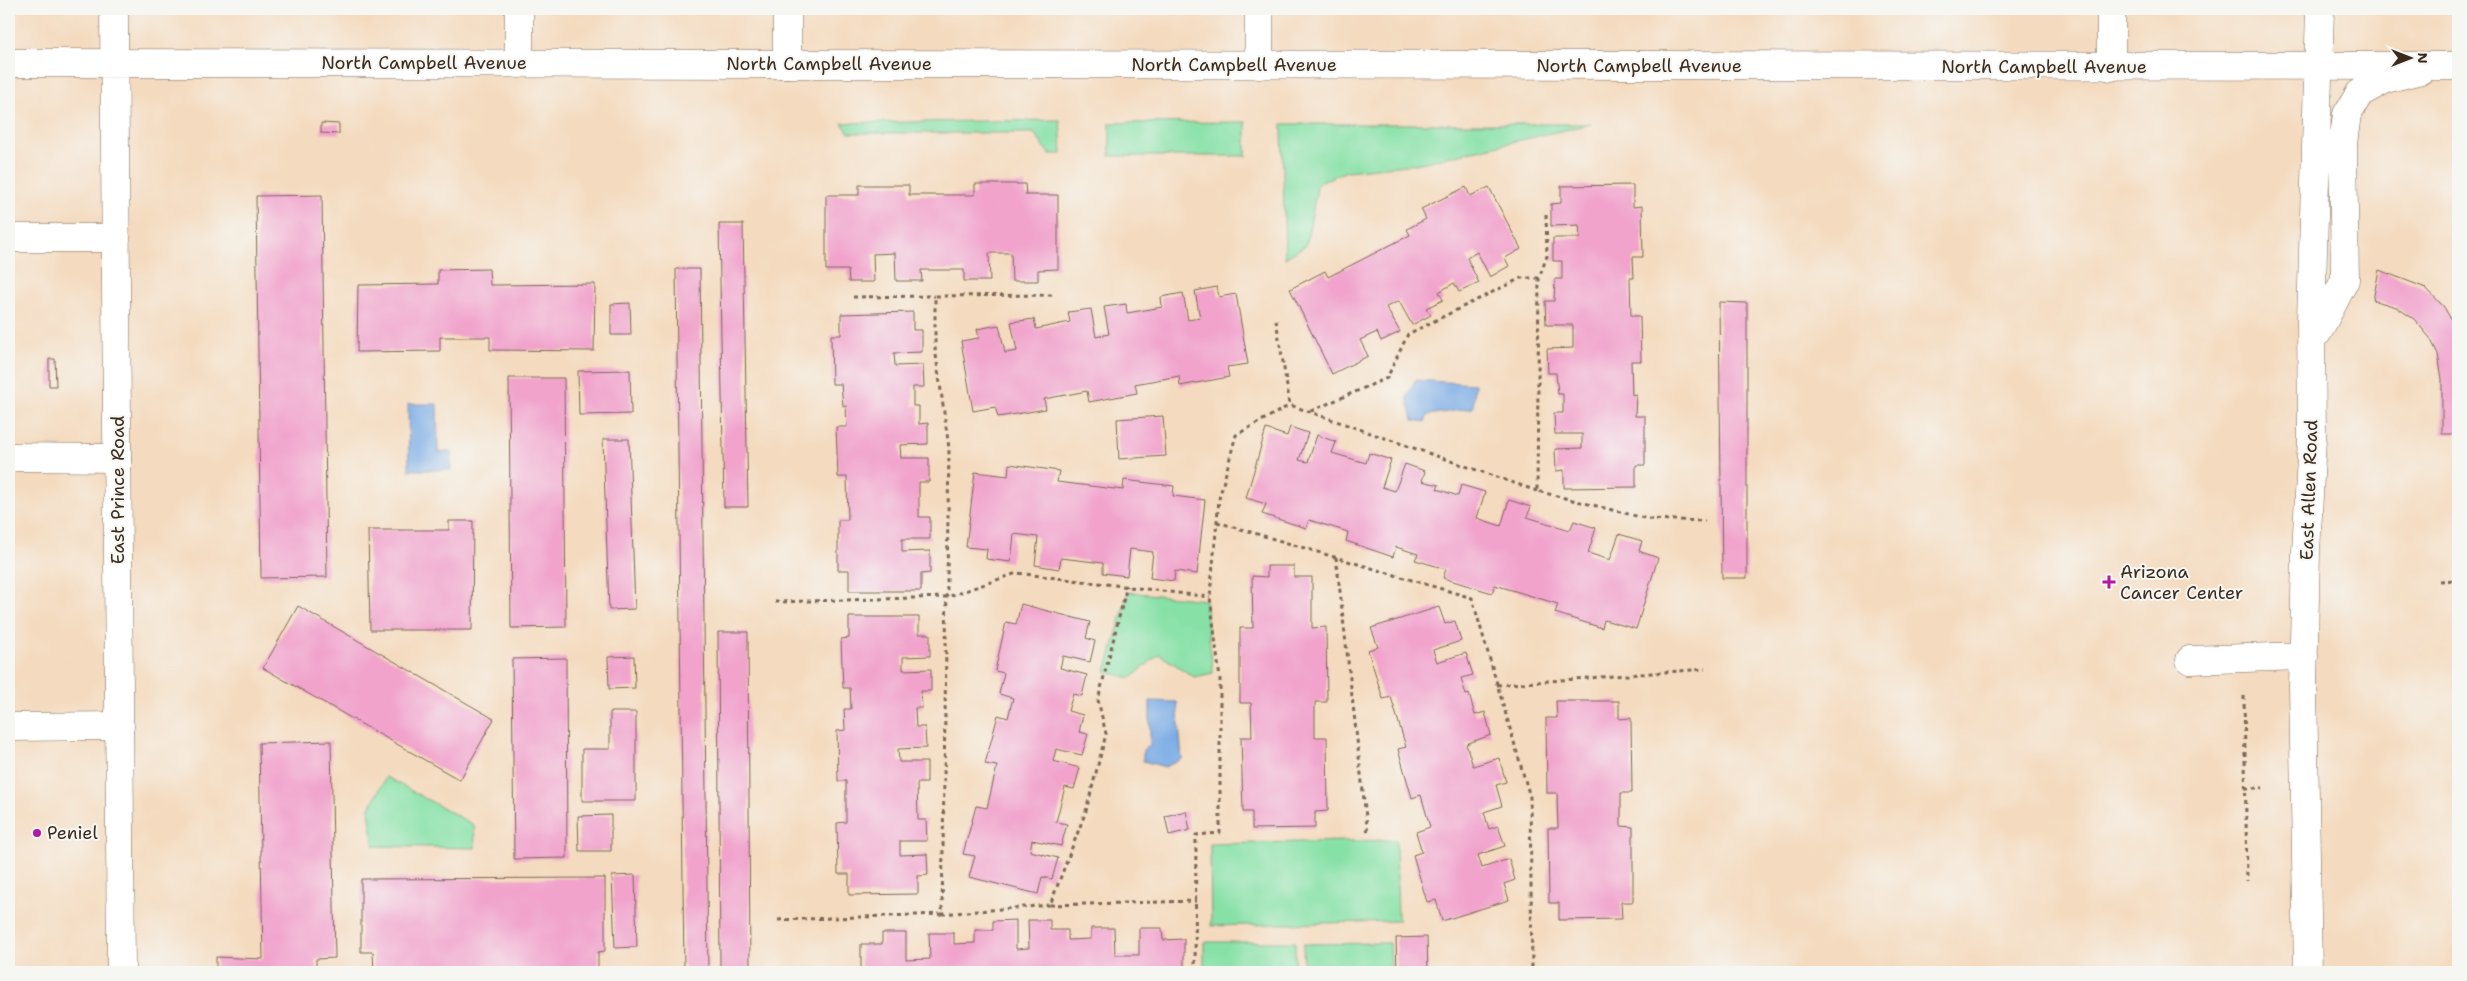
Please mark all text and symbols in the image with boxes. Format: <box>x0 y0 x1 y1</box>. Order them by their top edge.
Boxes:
north arrow <box>2384 32 2434 82</box>
street label: North Campbell Avenue <box>321 51 527 75</box>
street label: North Campbell Avenue <box>726 52 932 76</box>
text: N <box>2414 52 2432 64</box>
street label: North Campbell Avenue <box>1131 53 1337 77</box>
street label: North Campbell Avenue <box>1536 54 1742 78</box>
street label: North Campbell Avenue <box>1941 55 2147 79</box>
street label: East Prince Road <box>106 416 130 564</box>
street label: East Allen Road <box>2295 419 2323 561</box>
place label: Arizona Cancer Center <box>2120 560 2243 605</box>
marker: Arizona Cancer Center <box>2102 575 2116 589</box>
place label: Peniel <box>47 821 98 845</box>
marker: Peniel <box>31 827 43 839</box>

